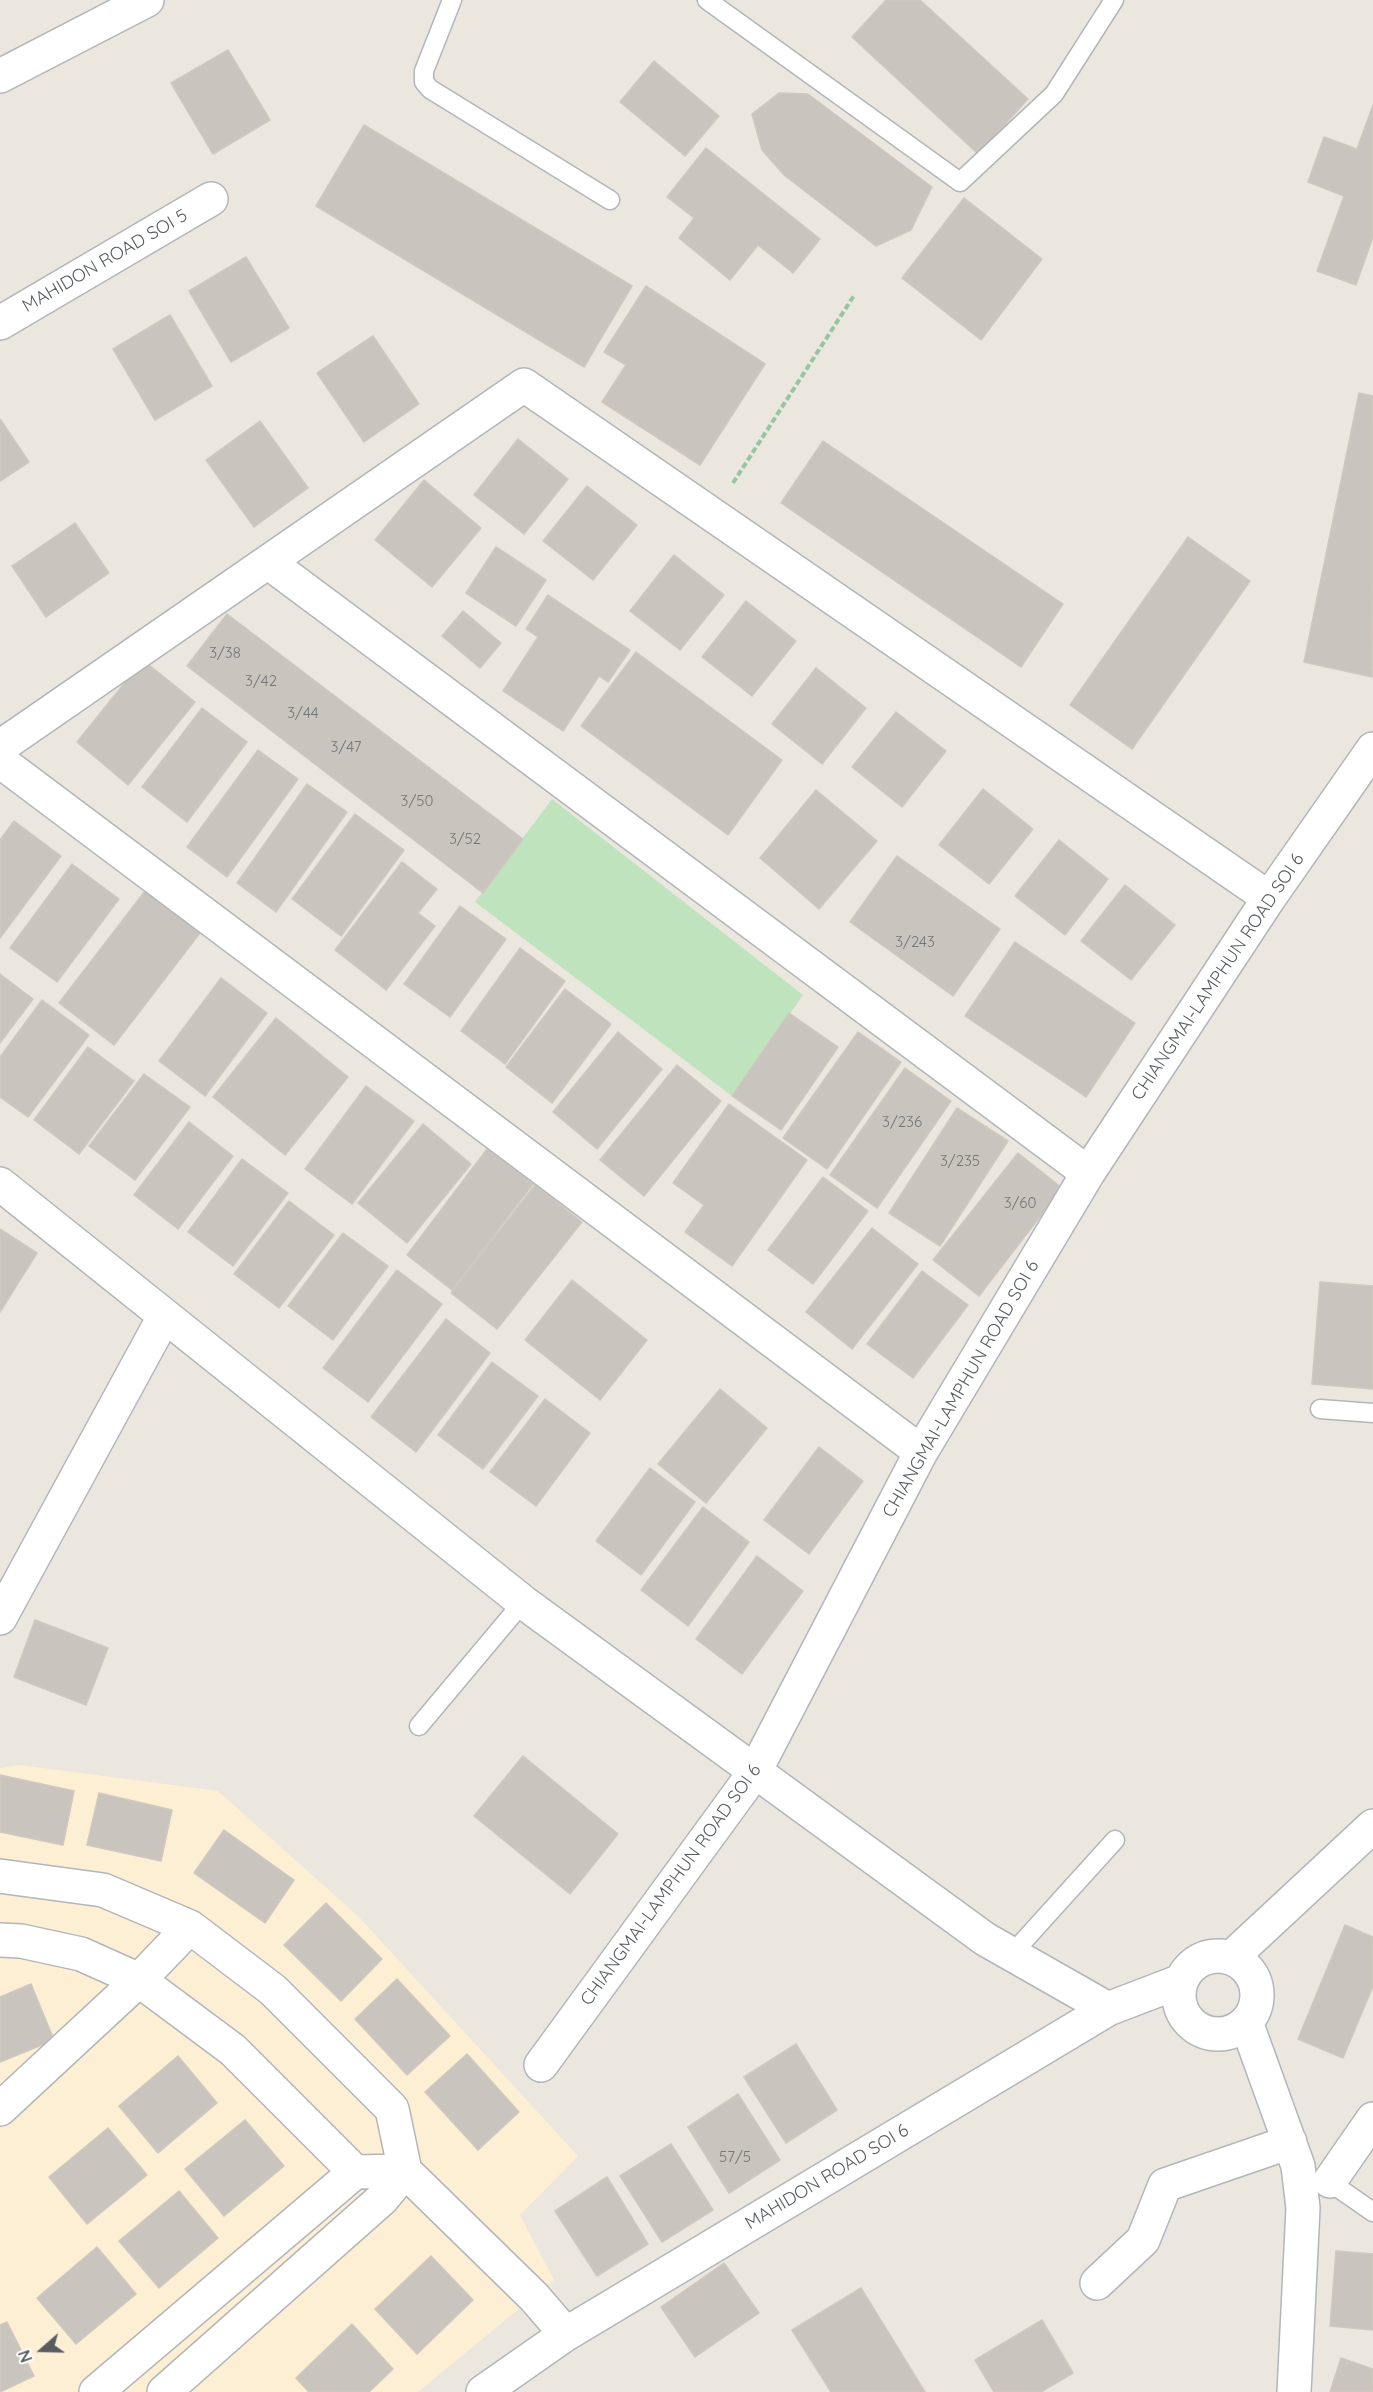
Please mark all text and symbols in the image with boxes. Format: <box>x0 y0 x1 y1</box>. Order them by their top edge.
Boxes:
street label: MAHIDON ROAD SOI 5 <box>19 205 191 317</box>
house number: 3/38 <box>209 644 241 662</box>
house number: 3/42 <box>245 672 277 690</box>
house number: 3/44 <box>287 704 319 722</box>
house number: 3/47 <box>331 738 361 756</box>
house number: 3/50 <box>401 792 433 810</box>
house number: 3/52 <box>449 830 481 848</box>
street label: CHIANGMAI-LAMPHUN ROAD SOI 6 <box>1127 849 1309 1105</box>
house number: 3/243 <box>895 933 935 951</box>
house number: 3/236 <box>882 1113 922 1131</box>
house number: 3/235 <box>940 1152 980 1170</box>
house number: 3/60 <box>1004 1194 1036 1212</box>
street label: CHIANGMAI-LAMPHUN ROAD SOI 6 <box>878 1257 1044 1521</box>
street label: CHIANGMAI-LAMPHUN ROAD SOI 6 <box>576 1760 766 2010</box>
street label: MAHIDON ROAD SOI 6 <box>741 2120 913 2234</box>
house number: 57/5 <box>719 2148 751 2166</box>
north arrow <box>12 2320 72 2380</box>
text: N <box>14 2347 36 2365</box>

